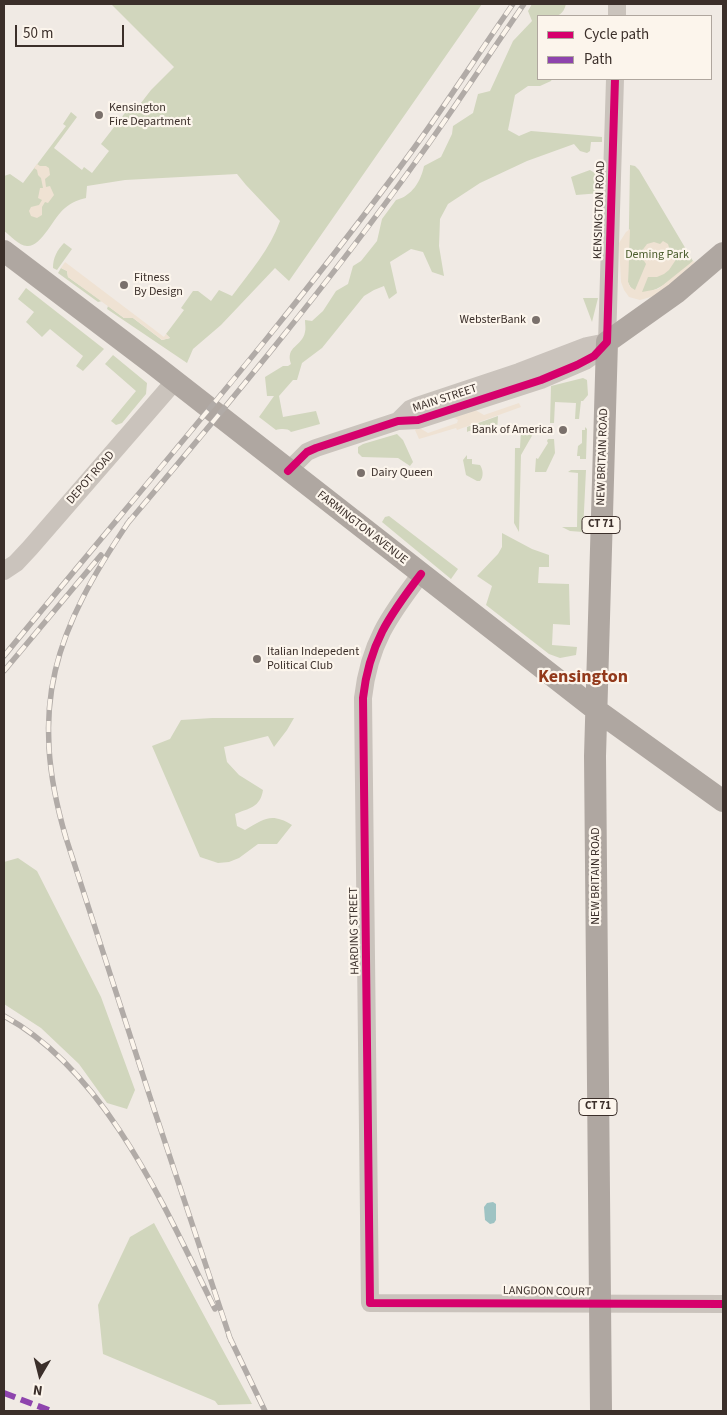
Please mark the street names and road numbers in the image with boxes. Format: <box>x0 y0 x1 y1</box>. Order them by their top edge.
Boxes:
street label: KENSINGTON ROAD <box>591 161 609 259</box>
street label: MAIN STREET <box>411 382 479 416</box>
street label: NEW BRITAIN ROAD <box>594 408 612 506</box>
street label: DEPOT ROAD <box>64 449 118 507</box>
street label: FARMINGTON AVENUE <box>314 488 410 568</box>
road number: CT 71 <box>582 516 620 534</box>
street label: NEW BRITAIN ROAD <box>589 827 603 925</box>
street label: HARDING STREET <box>347 887 363 975</box>
road number: CT 71 <box>579 1098 617 1116</box>
street label: LANGDON COURT <box>503 1284 591 1300</box>

